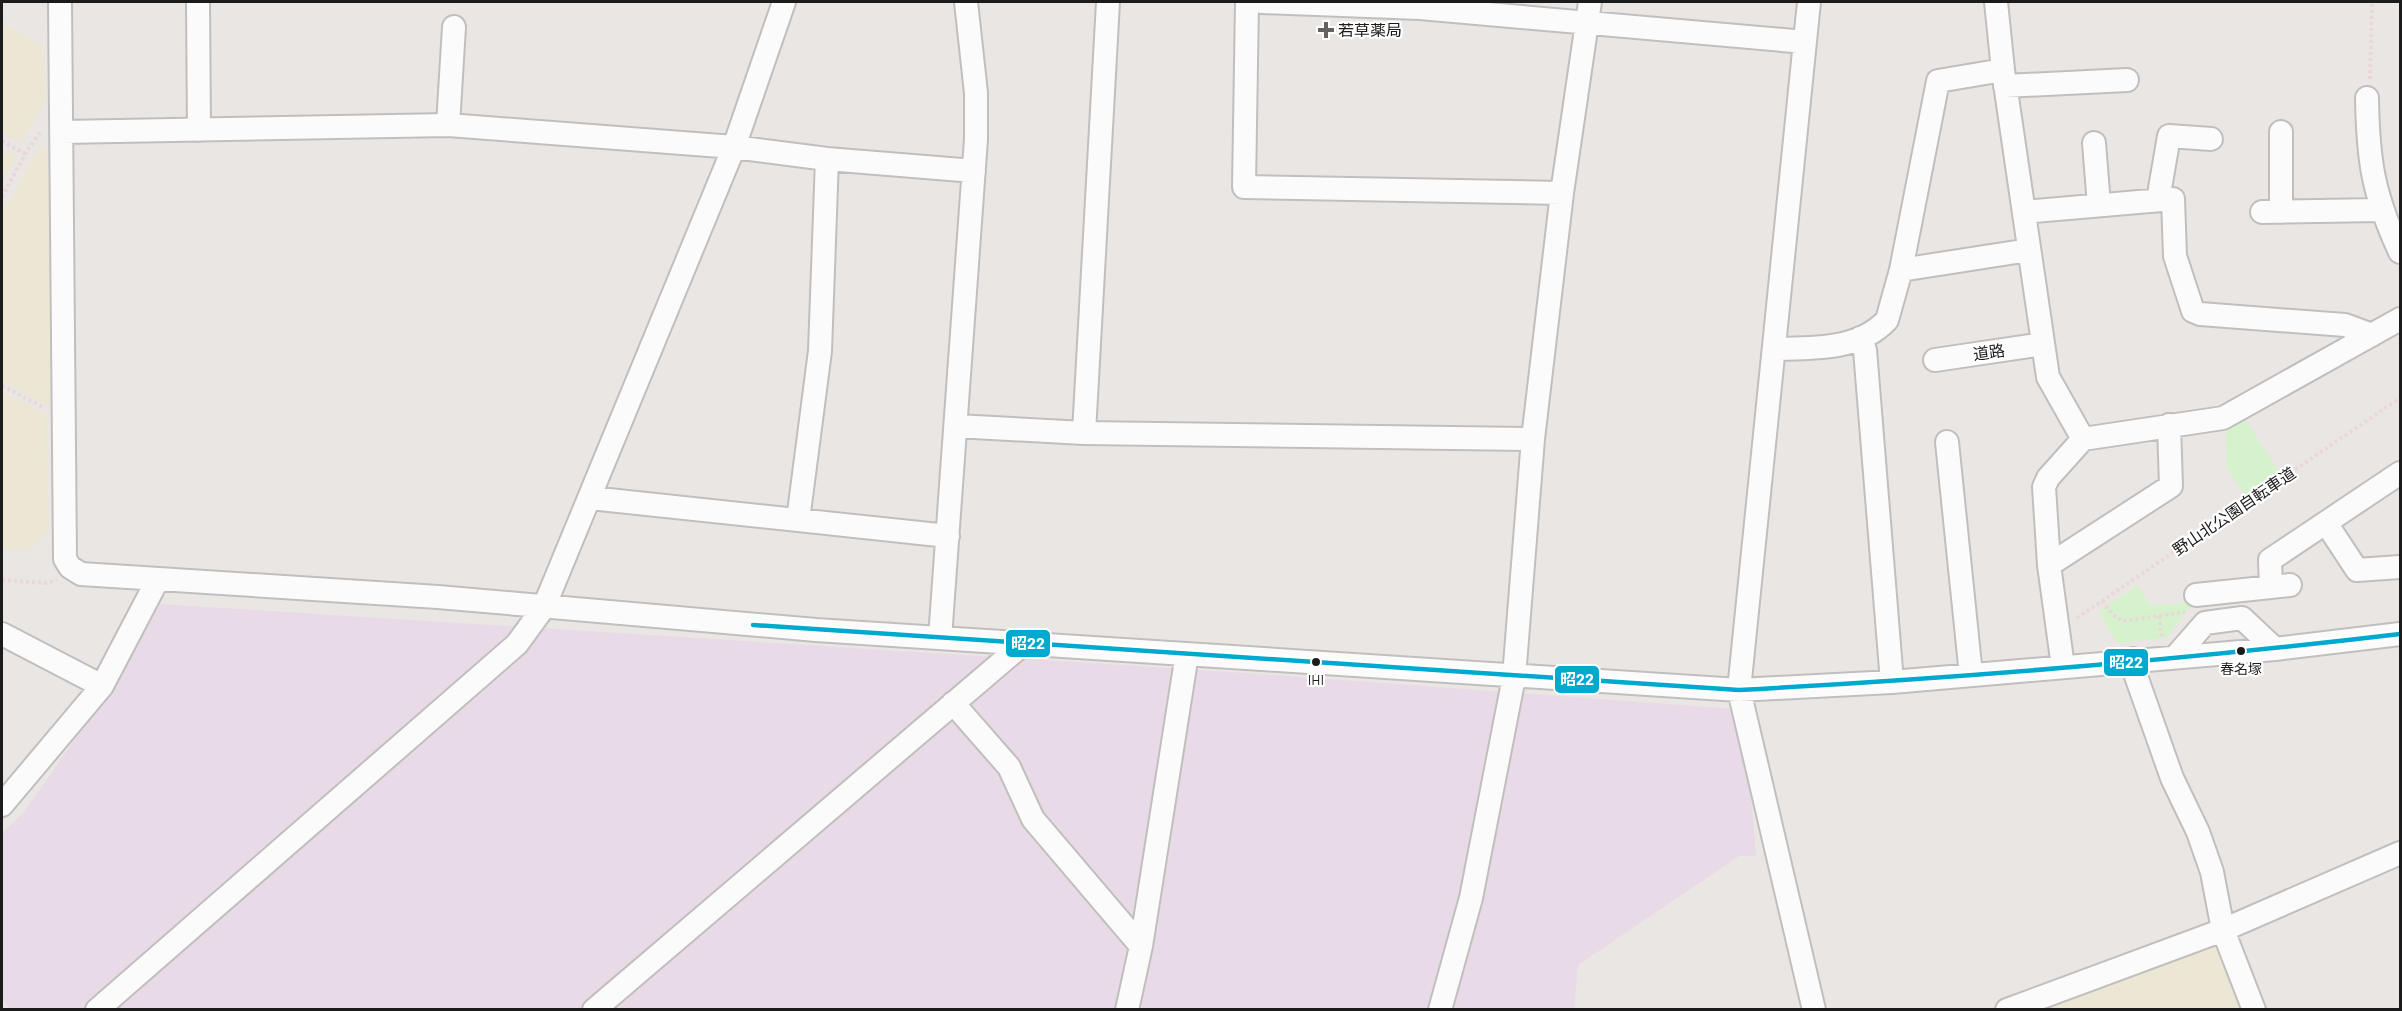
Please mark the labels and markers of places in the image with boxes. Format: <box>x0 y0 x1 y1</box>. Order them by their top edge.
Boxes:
place label: 若草薬局 <box>1338 20 1402 39</box>
marker: 若草薬局 <box>1319 23 1333 37</box>
marker: 春名塚 <box>2235 645 2247 657</box>
marker: IHI <box>1310 656 1322 668</box>
place label: 春名塚 <box>2220 660 2262 677</box>
place label: IHI <box>1308 671 1324 688</box>

